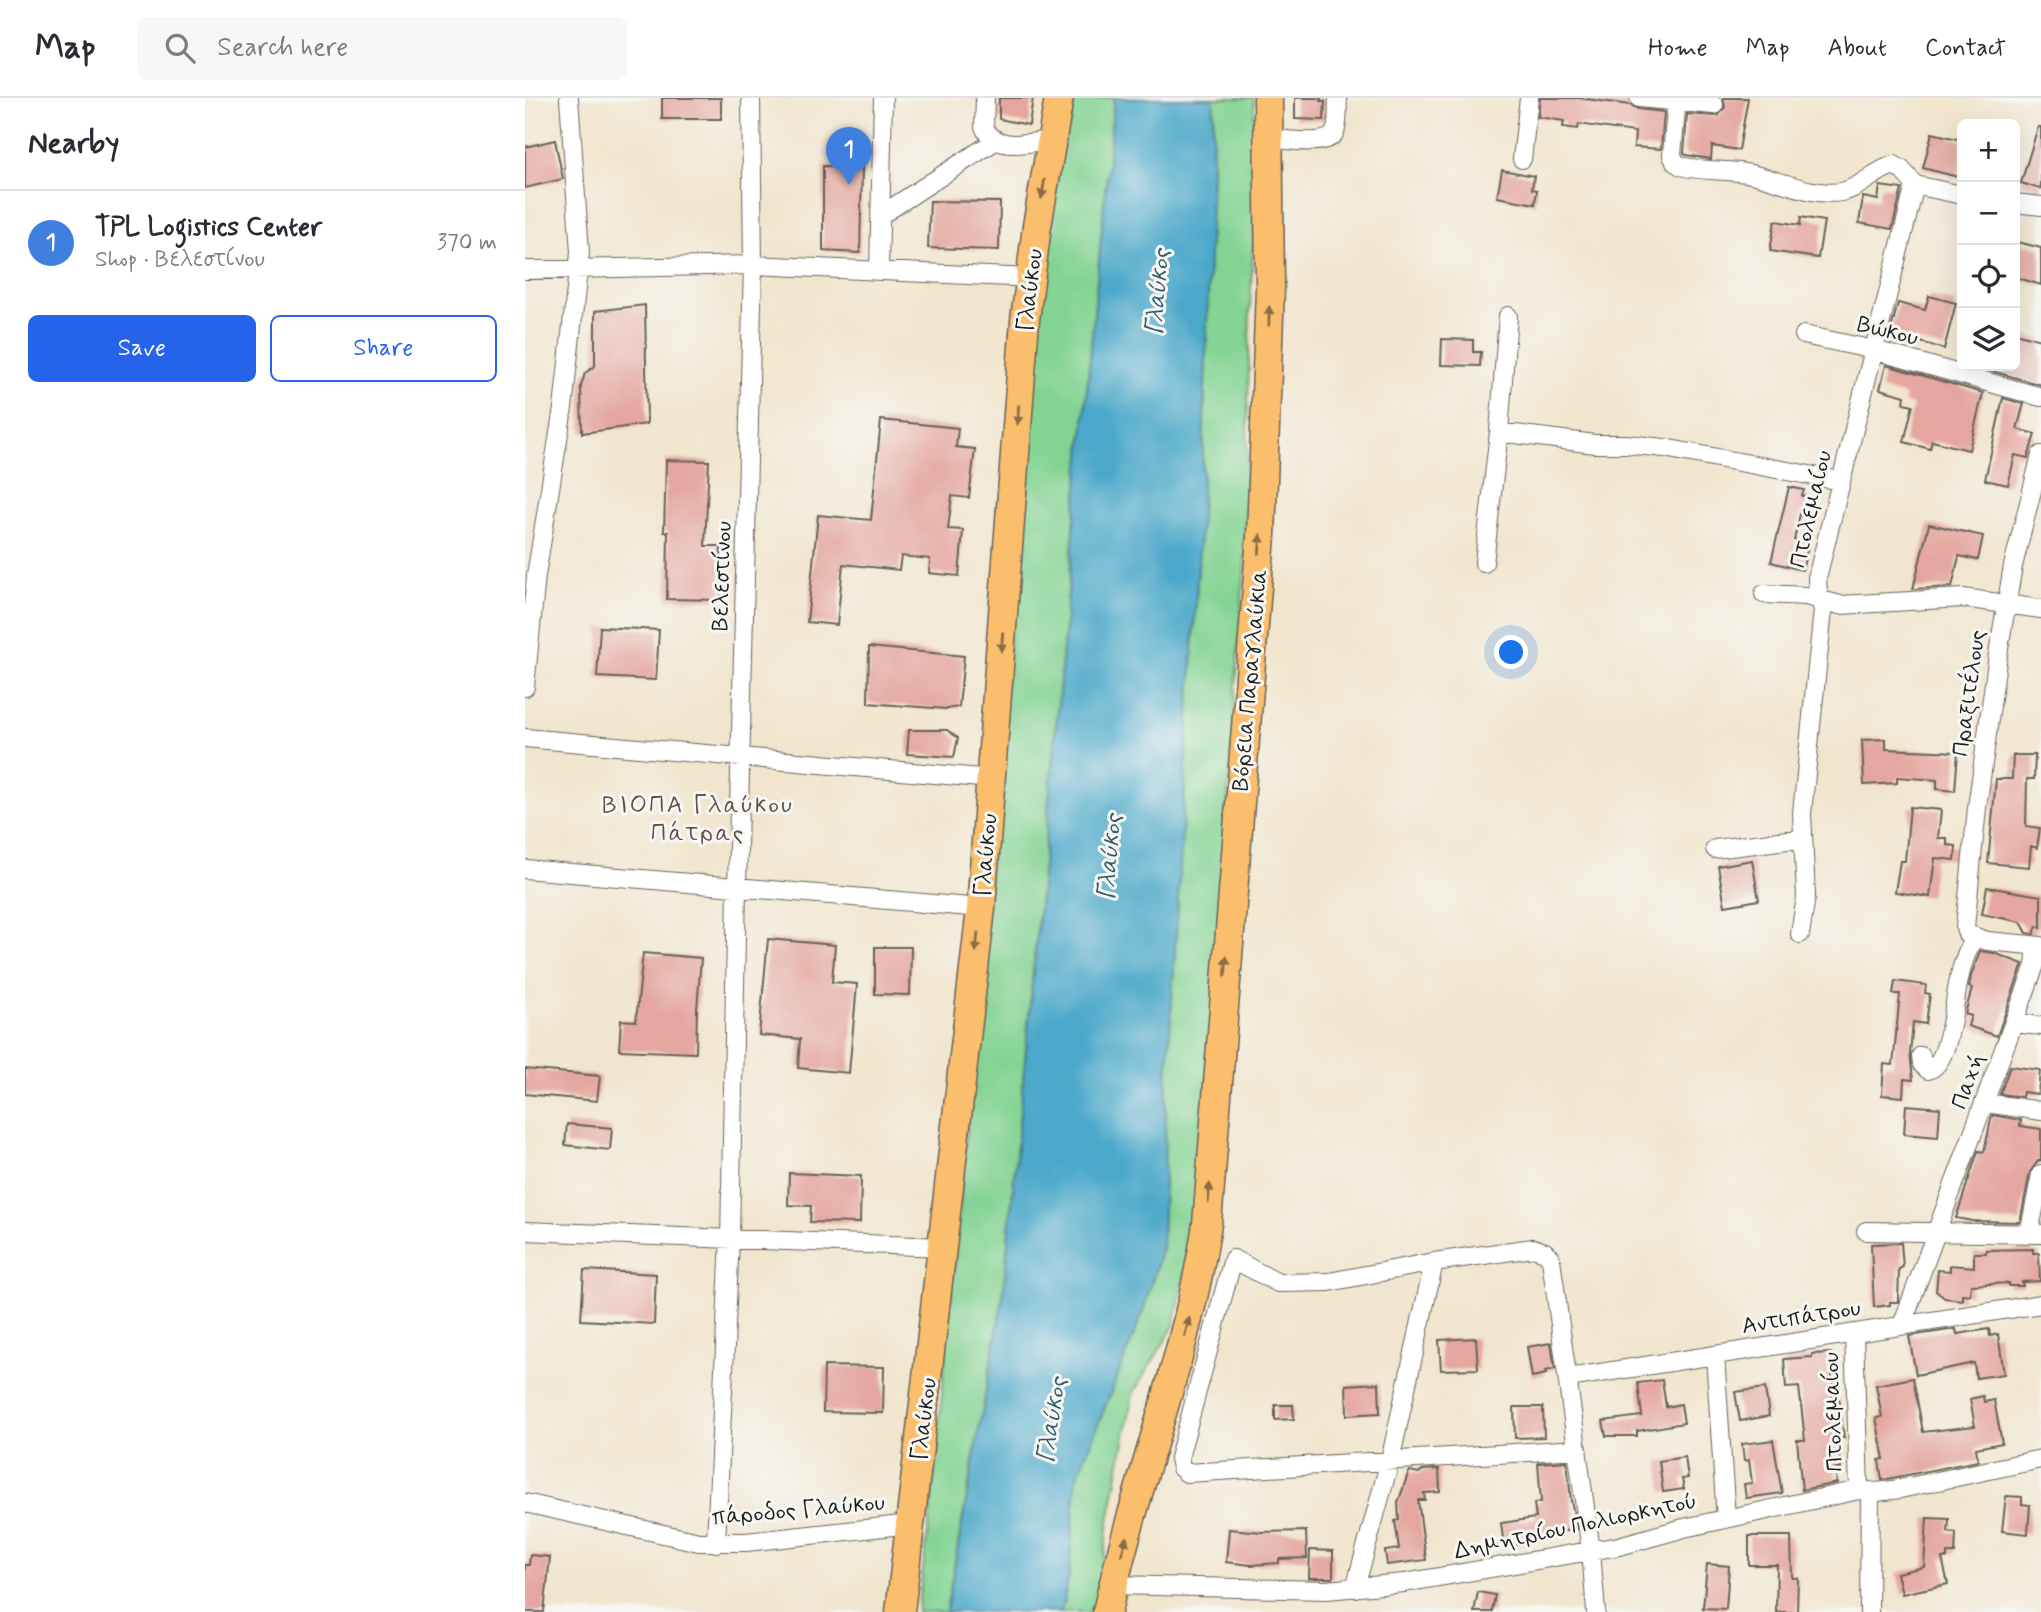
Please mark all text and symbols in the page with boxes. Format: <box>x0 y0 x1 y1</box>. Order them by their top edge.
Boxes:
search box <box>137 17 627 80</box>
text: Map <box>35 26 95 70</box>
icon: search <box>161 29 199 67</box>
text: Search here <box>217 31 348 65</box>
text: Home <box>1648 33 1708 64</box>
text: Map <box>1746 33 1790 64</box>
text: About <box>1828 33 1887 64</box>
text: Contact <box>1925 33 2006 64</box>
map controls <box>1957 119 2020 371</box>
button: + <box>1957 119 2020 182</box>
text: Nearby <box>28 124 119 163</box>
pin: 1 <box>826 127 872 185</box>
one-way arrow <box>1037 178 1048 200</box>
button: − <box>1957 182 2020 245</box>
text: TPL Logistics Center <box>95 211 322 245</box>
text: 1 <box>46 228 56 258</box>
text: 370 m <box>437 228 497 258</box>
text: Shop · Βελεστίνου <box>95 245 265 275</box>
button: locate <box>1957 245 2020 308</box>
water label: Γλαύκος <box>1139 246 1178 337</box>
street label: Γλαύκου <box>1011 247 1051 333</box>
one-way arrow <box>1263 305 1275 327</box>
button: layers <box>1957 308 2020 371</box>
street label: Βώκου <box>1854 310 1921 354</box>
button: Save <box>28 315 256 382</box>
button: Share <box>270 315 497 382</box>
one-way arrow <box>1012 405 1023 427</box>
street label: Πτολεμαίου <box>1784 448 1840 571</box>
street label: Βελεστίνου <box>706 521 740 632</box>
one-way arrow <box>1255 532 1266 554</box>
street label: Βόρεια Παραγλαύκια <box>1226 568 1276 792</box>
street label: Πραξιτέλους <box>1944 628 1994 759</box>
one-way arrow <box>996 631 1007 653</box>
your location <box>1494 635 1528 669</box>
district label: ΒΙΟΠΑ Γλαύκου Πάτρας <box>602 790 794 849</box>
water label: Γλαύκος <box>1091 811 1130 902</box>
street label: Γλαύκου <box>968 812 1006 898</box>
one-way arrow <box>972 931 983 953</box>
one-way arrow <box>1221 954 1232 976</box>
street label: Παχή <box>1945 1050 1993 1114</box>
one-way arrow <box>1204 1181 1215 1203</box>
street label: Αντιπάτρου <box>1740 1294 1863 1342</box>
one-way arrow <box>1182 1316 1193 1338</box>
street label: Πτολεμαίου <box>1817 1352 1851 1472</box>
water label: Γλαύκος <box>1030 1374 1075 1465</box>
street label: Γλαύκου <box>905 1376 945 1462</box>
street label: Δημητρίου Πολιορκητού <box>1451 1487 1700 1567</box>
street label: πάροδος Γλαύκου <box>710 1488 886 1534</box>
one-way arrow <box>1119 1535 1130 1557</box>

